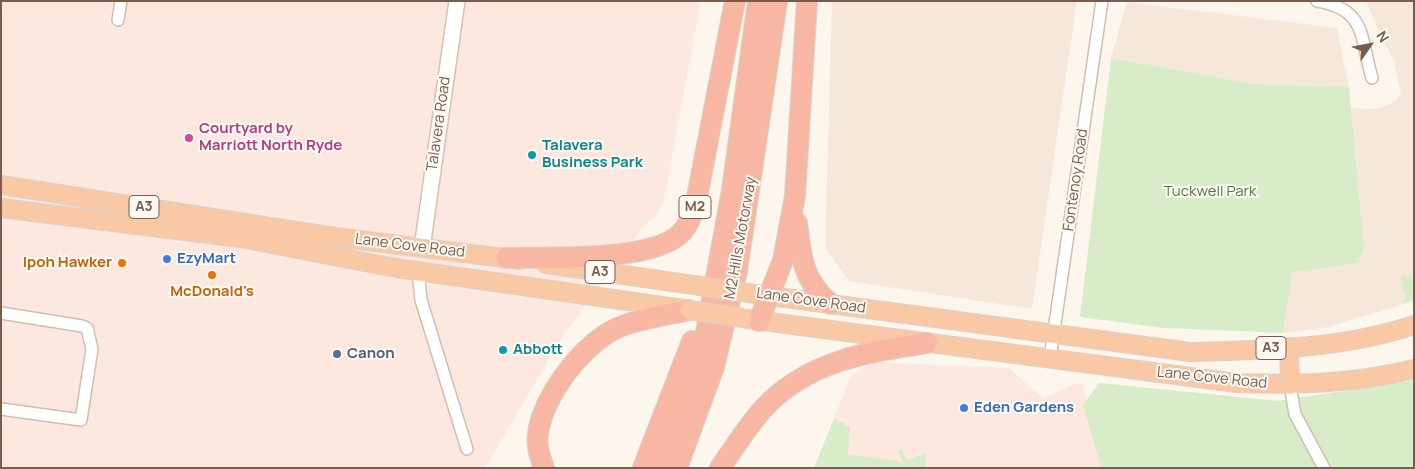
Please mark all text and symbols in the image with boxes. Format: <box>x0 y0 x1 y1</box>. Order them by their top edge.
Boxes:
north arrow <box>1345 20 1395 70</box>
text: N <box>1372 27 1394 46</box>
street label: Talavera Road <box>423 75 455 173</box>
place label: Courtyard by Marriott North Ryde <box>199 120 342 155</box>
street label: Fontenoy Road <box>1060 128 1092 232</box>
marker: Courtyard by Marriott North Ryde <box>183 132 195 144</box>
place label: Talavera Business Park <box>542 137 643 172</box>
marker: Talavera Business Park <box>526 149 538 161</box>
street label: M2 Hills Motorway <box>721 175 761 301</box>
park label: Tuckwell Park <box>1164 183 1256 201</box>
road number: A3 <box>129 196 159 218</box>
road number: M2 <box>679 196 711 218</box>
street label: Lane Cove Road <box>354 230 466 262</box>
place label: EzyMart <box>177 250 236 268</box>
marker: EzyMart <box>161 253 173 265</box>
place label: Ipoh Hawker <box>23 254 112 272</box>
marker: Ipoh Hawker <box>116 257 128 269</box>
road number: A3 <box>585 260 615 284</box>
marker: McDonald's <box>206 269 218 281</box>
place label: McDonald's <box>170 283 254 301</box>
street label: Lane Cove Road <box>755 284 867 318</box>
road number: A3 <box>1256 336 1286 359</box>
place label: Abbott <box>513 341 563 359</box>
marker: Abbott <box>497 344 509 356</box>
place label: Canon <box>347 345 395 363</box>
marker: Canon <box>331 348 343 360</box>
street label: Lane Cove Road <box>1156 363 1268 393</box>
place label: Eden Gardens <box>974 399 1074 417</box>
marker: Eden Gardens <box>958 402 970 414</box>

